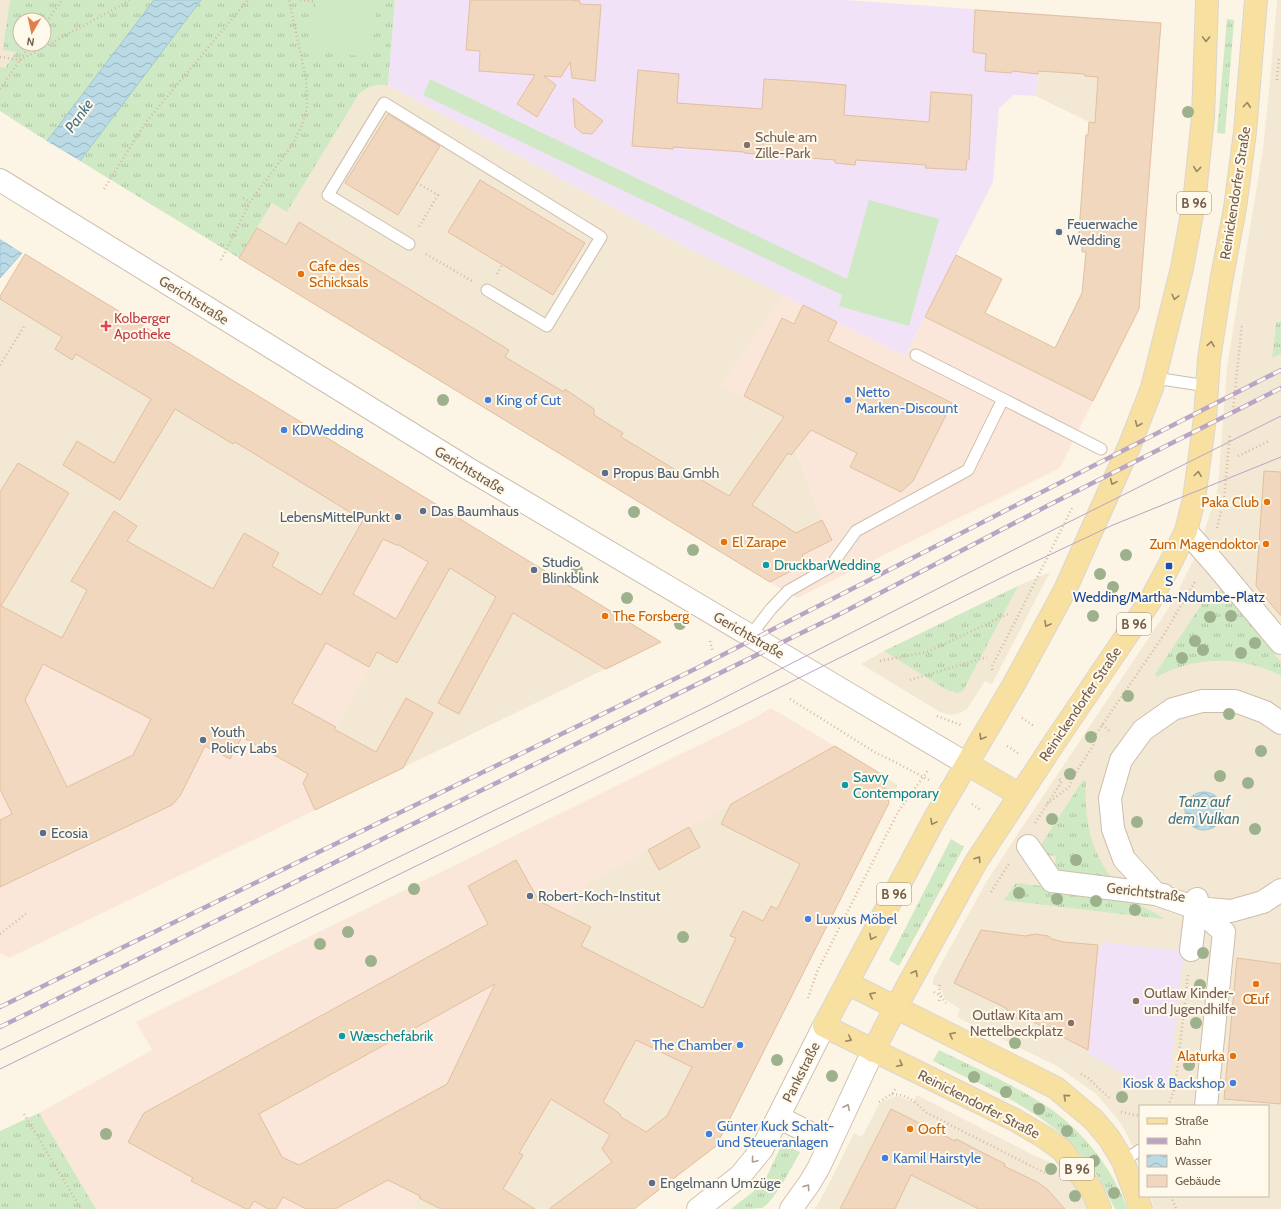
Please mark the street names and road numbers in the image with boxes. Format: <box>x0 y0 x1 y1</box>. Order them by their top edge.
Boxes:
street label: Reinickendorfer Straße <box>1216 125 1254 261</box>
road number: B 96 <box>1177 192 1211 214</box>
street label: Gerichtstraße <box>156 271 232 329</box>
street label: Gerichtstraße <box>431 442 509 498</box>
street label: Gerichtstraße <box>710 607 788 663</box>
road number: B 96 <box>1117 613 1151 635</box>
street label: Reinickendorfer Straße <box>1035 643 1125 765</box>
street label: Gerichtstraße <box>1106 878 1186 906</box>
road number: B 96 <box>877 883 911 905</box>
street label: Pankstraße <box>778 1039 824 1105</box>
street label: Reinickendorfer Straße <box>915 1065 1043 1143</box>
road number: B 96 <box>1060 1158 1094 1180</box>

